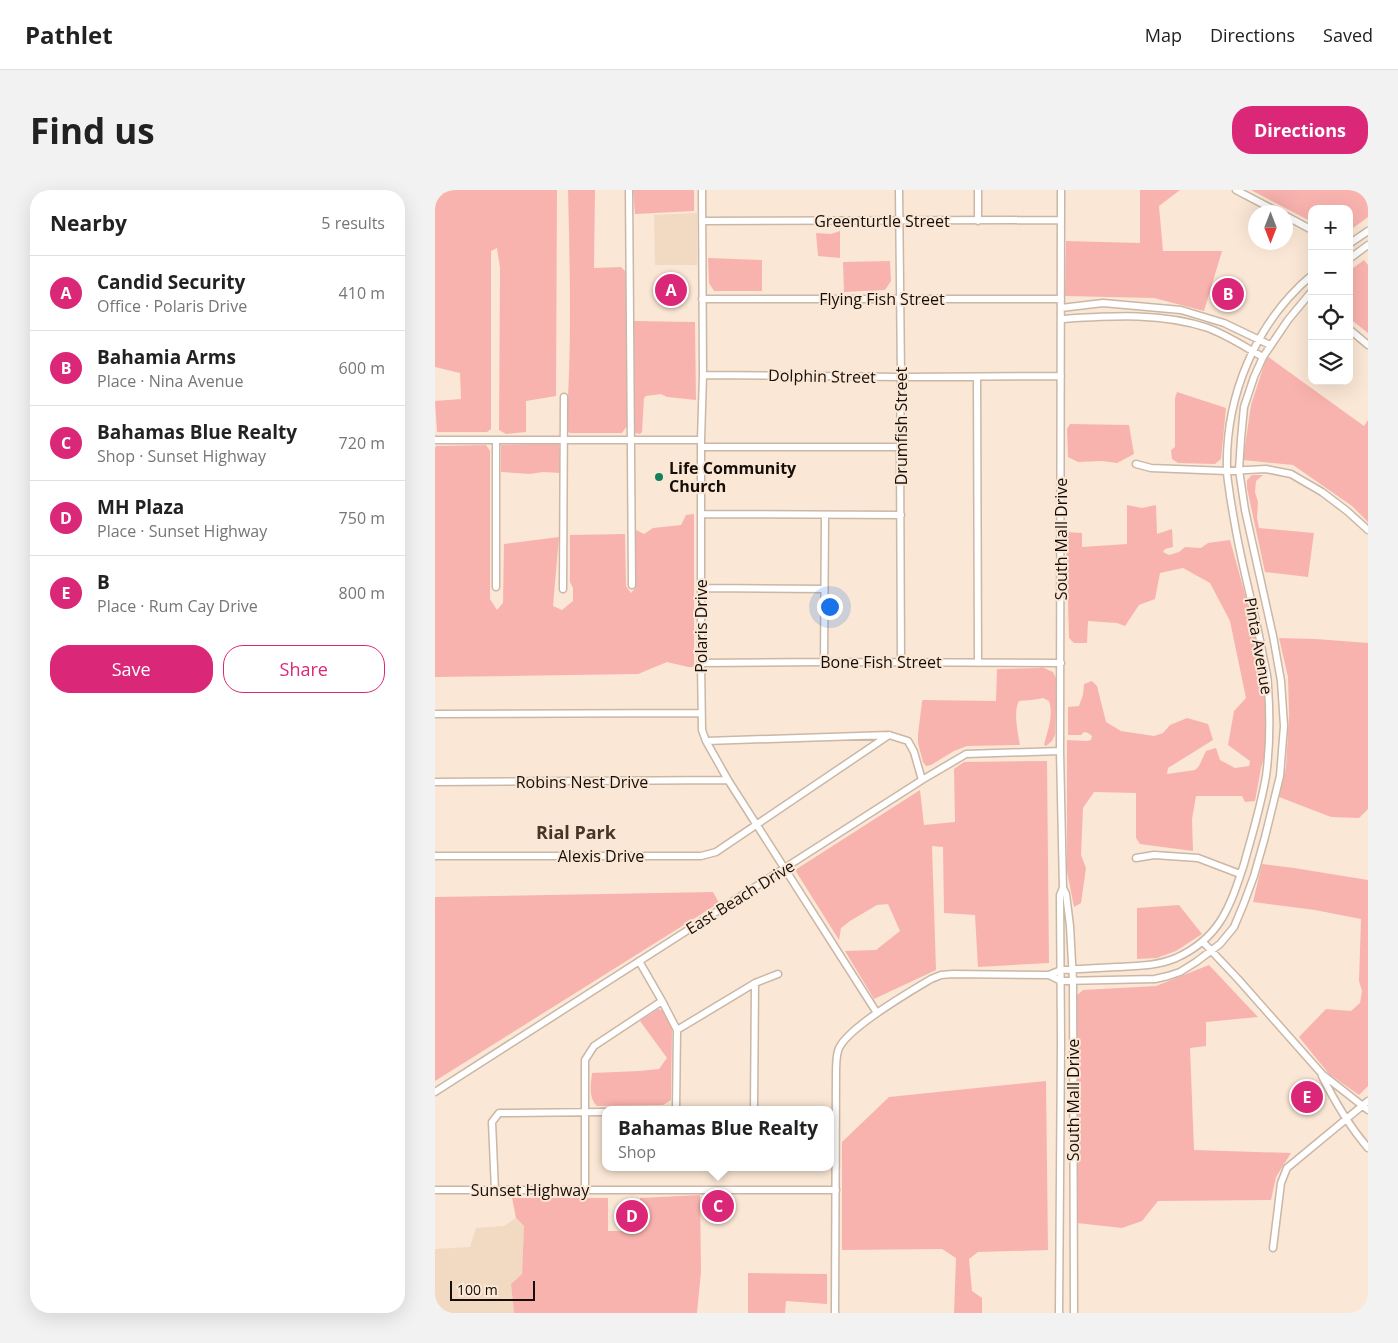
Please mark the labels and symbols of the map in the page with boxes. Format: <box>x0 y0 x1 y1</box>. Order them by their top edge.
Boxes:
north arrow <box>1248 205 1293 250</box>
street label: Greenturtle Street <box>814 210 950 232</box>
pin: A <box>655 271 687 309</box>
pin: B <box>1212 275 1244 313</box>
street label: Flying Fish Street <box>819 288 945 310</box>
street label: Dolphin Street <box>768 364 876 388</box>
street label: Drumfish Street <box>890 366 912 485</box>
place label: Life Community Church <box>669 457 797 497</box>
marker: Life Community Church <box>653 471 665 483</box>
street label: South Mall Drive <box>1050 478 1072 600</box>
street label: Polaris Drive <box>690 579 712 673</box>
your location <box>817 594 843 620</box>
street label: Pinta Avenue <box>1240 596 1278 696</box>
street label: Bone Fish Street <box>820 651 942 673</box>
street label: Robins Nest Drive <box>516 771 648 793</box>
district label: Rial Park <box>536 820 617 844</box>
street label: Alexis Drive <box>558 845 644 867</box>
street label: East Beach Drive <box>681 855 799 939</box>
street label: South Mall Drive <box>1062 1039 1084 1161</box>
pin: E <box>1291 1078 1323 1116</box>
street label: Sunset Highway <box>471 1179 590 1201</box>
pin: C <box>702 1187 734 1225</box>
pin: D <box>616 1197 648 1235</box>
scale bar <box>450 1278 535 1301</box>

